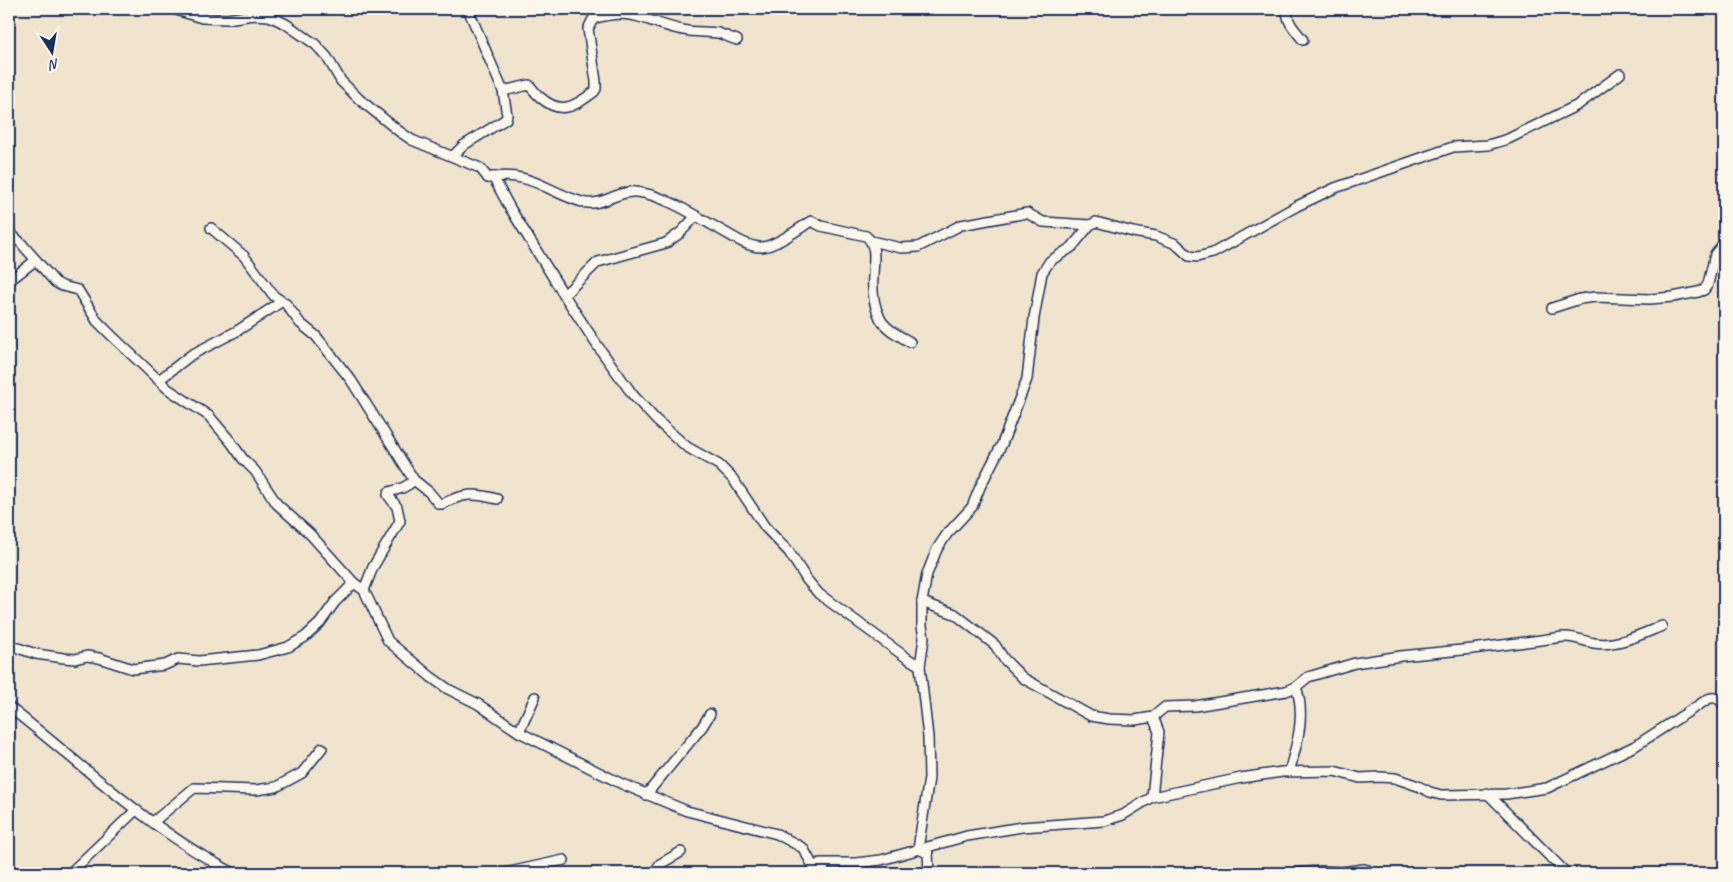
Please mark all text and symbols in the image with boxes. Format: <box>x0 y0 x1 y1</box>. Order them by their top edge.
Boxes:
north arrow <box>28 28 78 78</box>
text: N <box>46 55 61 74</box>

